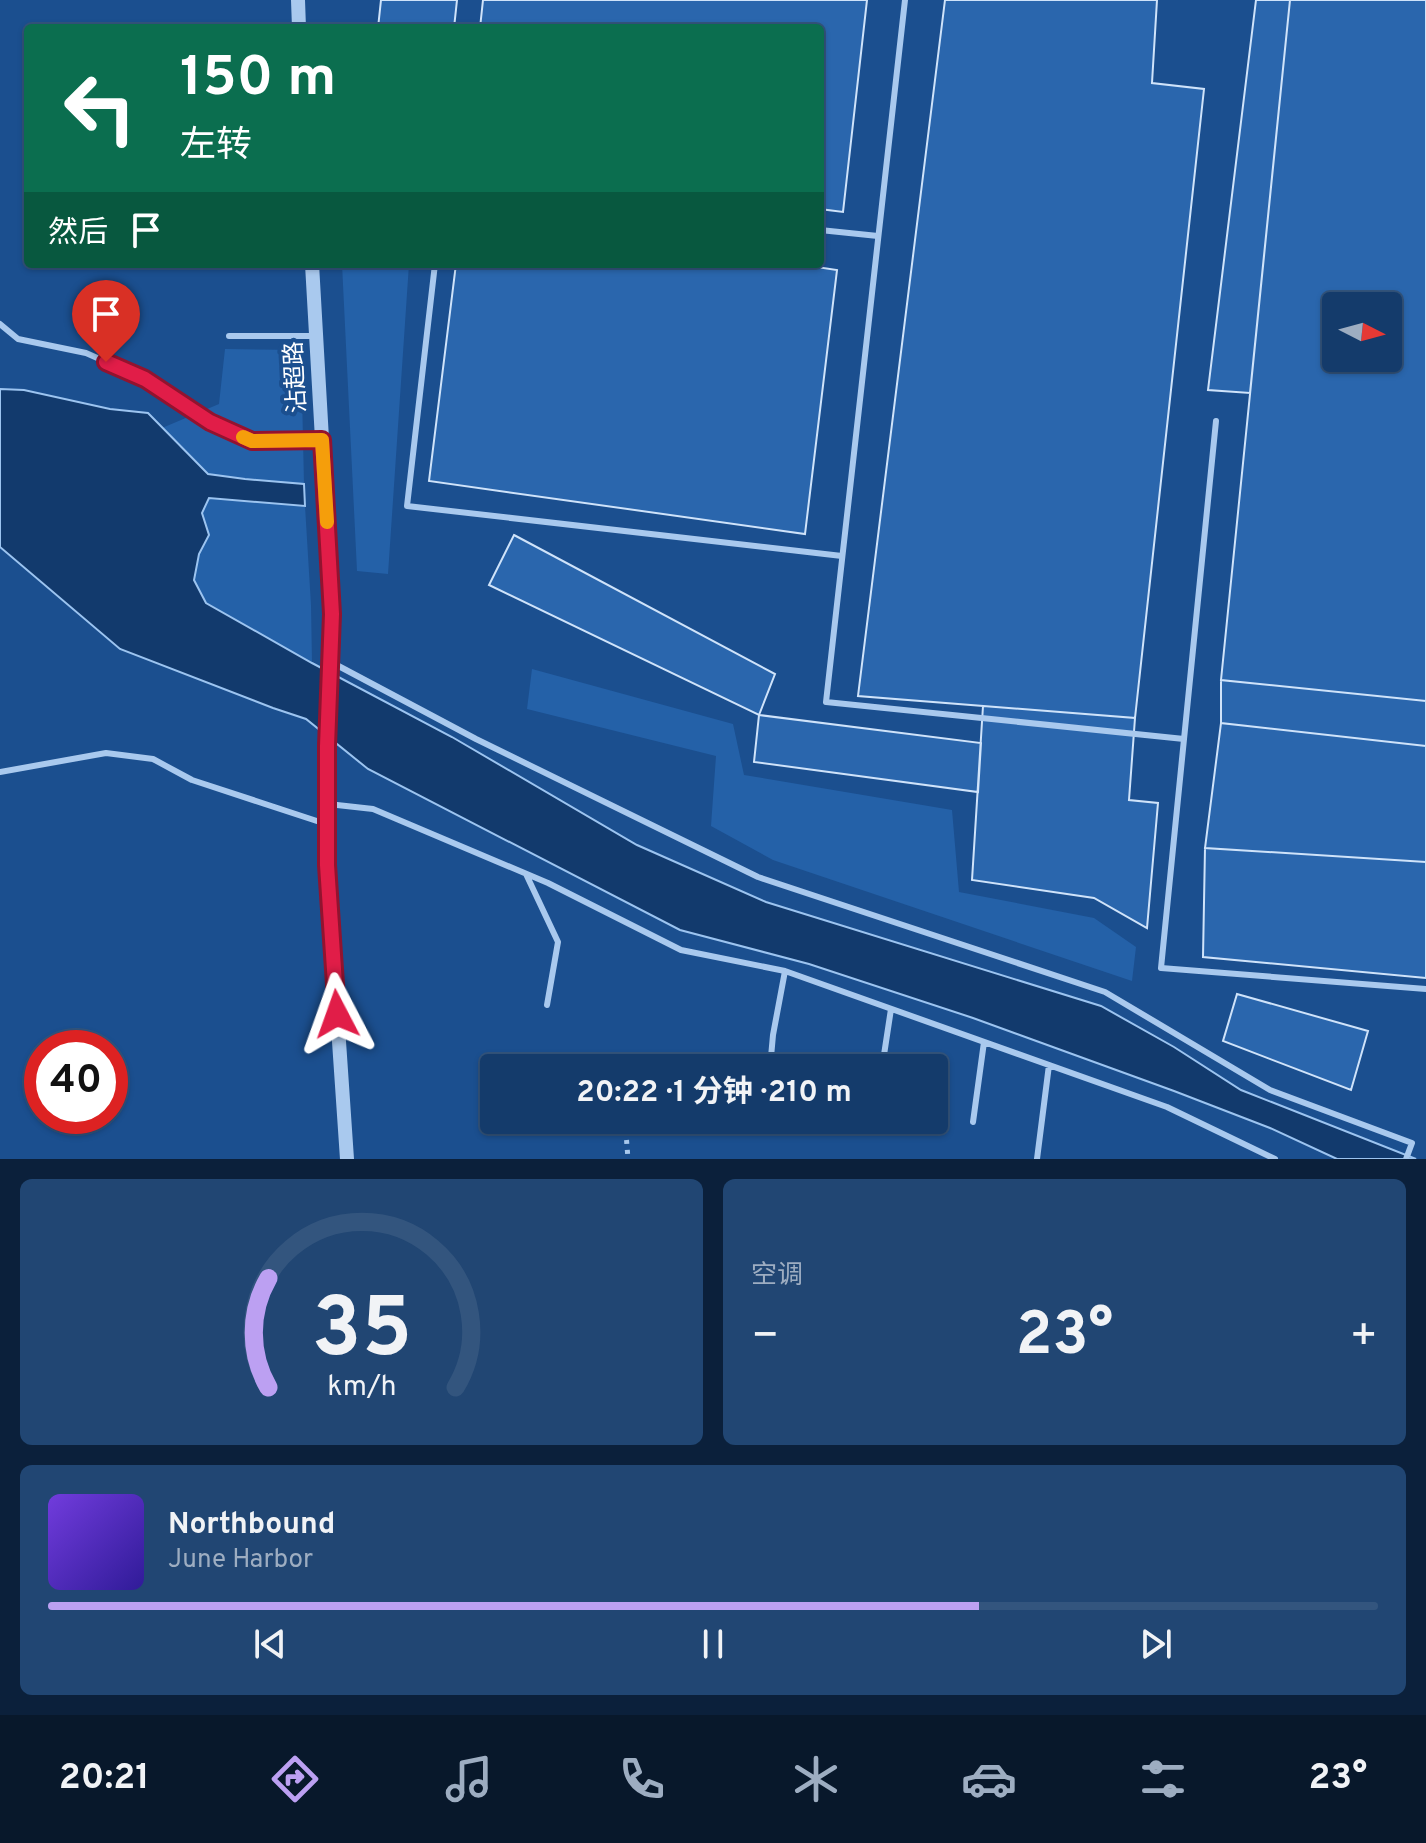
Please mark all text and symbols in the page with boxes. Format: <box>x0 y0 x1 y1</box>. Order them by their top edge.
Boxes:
text: 150 m <box>180 45 336 115</box>
icon: left <box>48 56 152 160</box>
text: 左转 <box>180 124 252 170</box>
icon: arrive <box>124 208 168 252</box>
text: 然后 <box>48 216 108 253</box>
pin <box>72 280 140 362</box>
icon: arrive <box>84 292 128 336</box>
north arrow <box>1322 292 1402 372</box>
map controls <box>1322 292 1402 372</box>
street label: 沾超路 <box>280 340 314 414</box>
position arrow <box>295 972 379 1056</box>
speed limit sign: 40 <box>24 1030 128 1134</box>
text: 20:22 · 1 分钟 · 210 m <box>576 1075 852 1112</box>
text: 空调 <box>751 1260 803 1293</box>
text: 35 <box>311 1281 412 1386</box>
text: 23° <box>1016 1300 1113 1376</box>
text: − <box>751 1310 779 1366</box>
text: + <box>1350 1310 1378 1366</box>
text: km/h <box>327 1370 396 1406</box>
text: Northbound <box>168 1507 335 1544</box>
text: June Harbor <box>168 1544 313 1577</box>
icon: previous <box>248 1622 292 1666</box>
icon: pause <box>691 1622 735 1666</box>
icon: next <box>1134 1622 1178 1666</box>
icon: directions <box>267 1751 323 1807</box>
icon: music <box>441 1751 497 1807</box>
icon: phone <box>614 1751 670 1807</box>
icon: climate <box>788 1751 844 1807</box>
icon: car <box>961 1751 1017 1807</box>
icon: filters <box>1135 1751 1191 1807</box>
text: 20:21 <box>59 1756 150 1802</box>
text: 23° <box>1309 1756 1367 1802</box>

